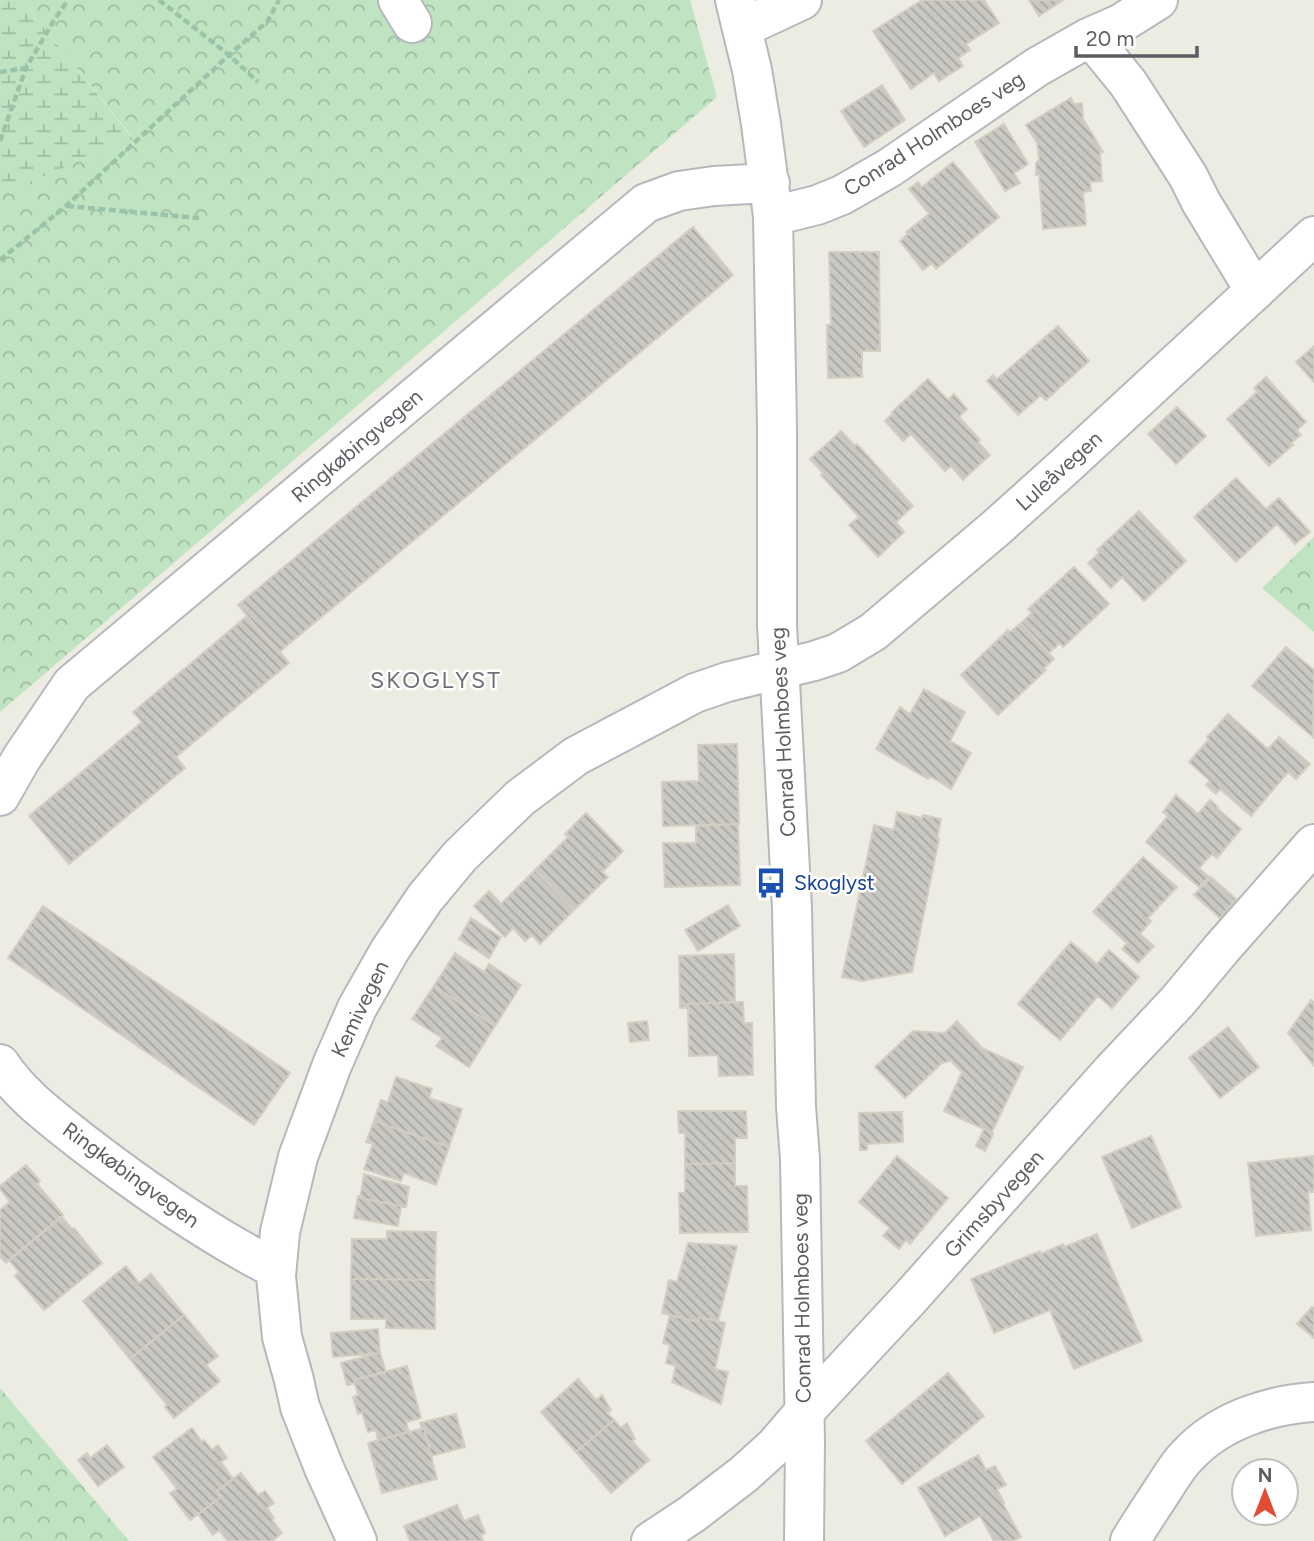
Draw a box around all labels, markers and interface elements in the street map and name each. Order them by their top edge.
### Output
scale bar [1076,14,1197,58]
text: 20 m [1086,26,1134,51]
street label: Conrad Holmboes veg [839,66,1029,201]
street label: Ringkøbingvegen [286,384,427,508]
street label: Luleåvegen [1011,426,1107,516]
street label: Conrad Holmboes veg [765,626,800,838]
district label: SKOGLYST [370,666,502,694]
bus stop icon: Skoglyst [754,866,788,900]
place label: Skoglyst [794,870,875,895]
street label: Kemivegen [325,956,394,1061]
street label: Ringkøbingvegen [58,1117,205,1233]
street label: Grimsbyvegen [939,1145,1049,1263]
street label: Conrad Holmboes veg [787,1193,816,1403]
north arrow [1230,1457,1300,1527]
text: N [1258,1464,1272,1487]

